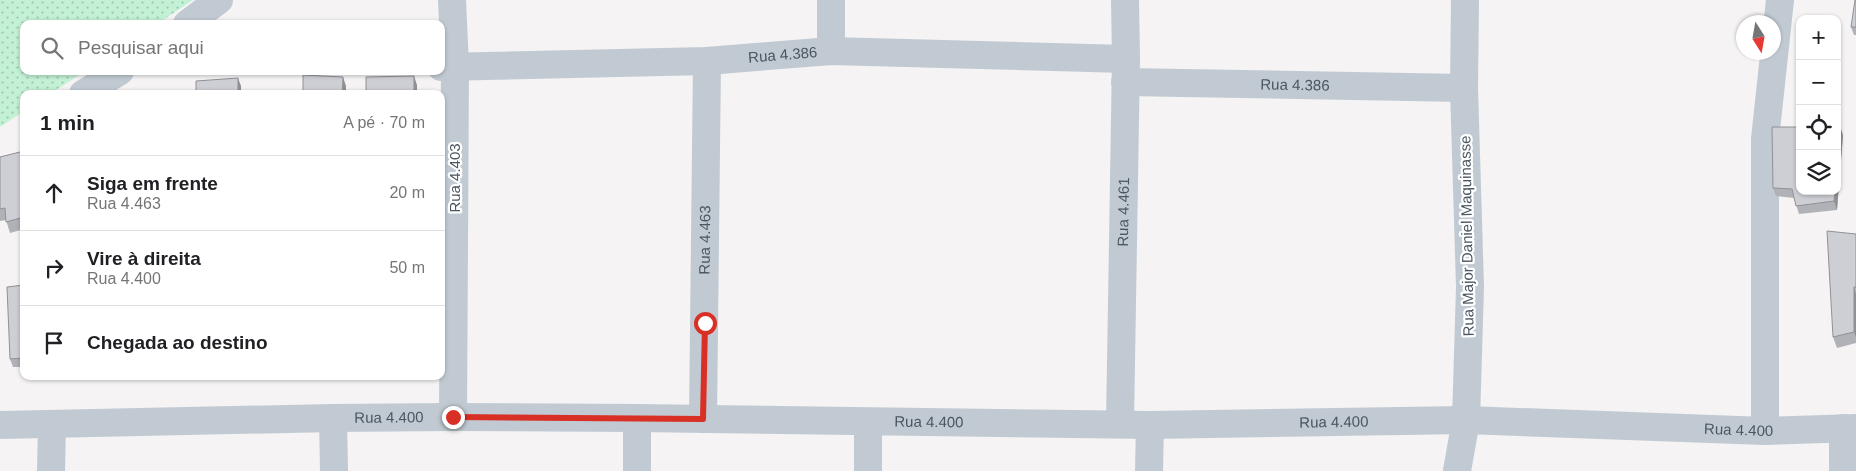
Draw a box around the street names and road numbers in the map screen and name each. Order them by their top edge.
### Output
street label: Rua 4.386 [747,43,818,66]
street label: Rua 4.386 [1260,75,1330,94]
street label: Rua Major Daniel Maquinasse [1456,135,1477,337]
street label: Rua 4.403 [446,143,463,213]
street label: Rua 4.461 [1114,177,1132,247]
street label: Rua 4.463 [696,205,713,275]
street label: Rua 4.400 [354,408,424,426]
street label: Rua 4.400 [894,413,964,430]
street label: Rua 4.400 [1299,413,1369,431]
street label: Rua 4.400 [1704,420,1774,439]

